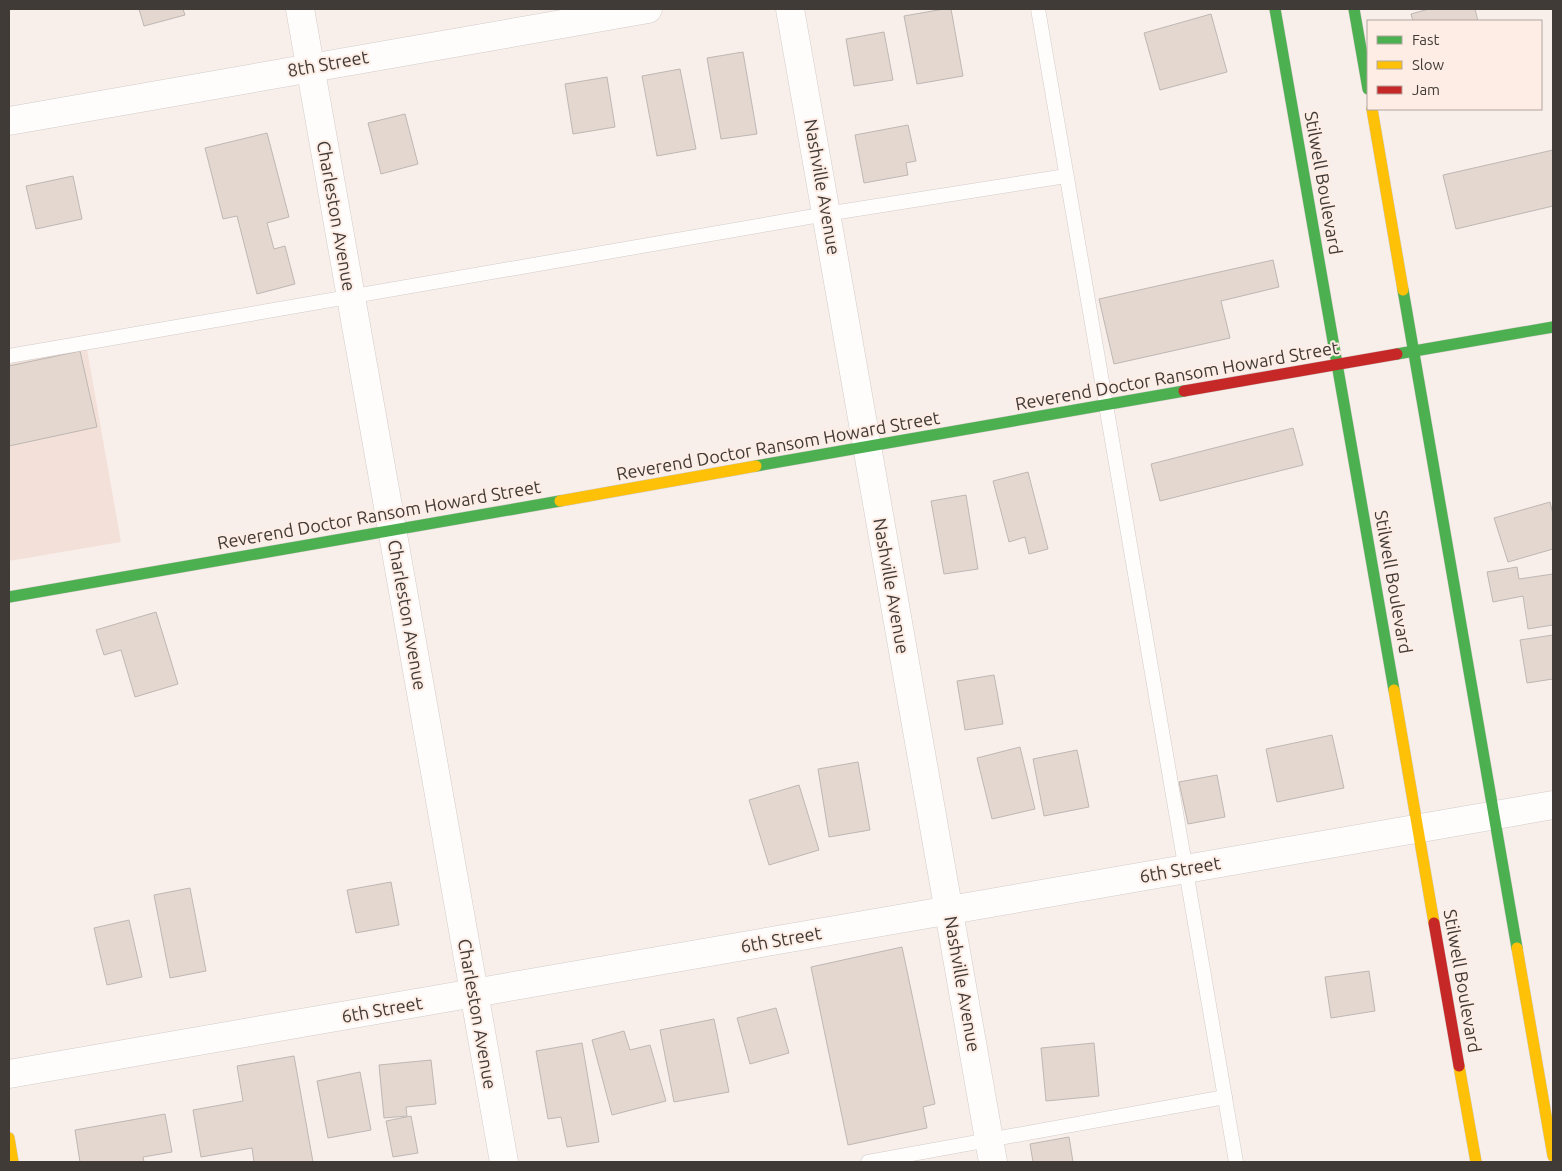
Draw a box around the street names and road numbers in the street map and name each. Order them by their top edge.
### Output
street label: 8th Street [286,46,370,80]
street label: Stilwell Boulevard [1302,110,1346,256]
street label: Nashville Avenue [801,117,845,256]
street label: Charleston Avenue [314,139,360,293]
street label: Reverend Doctor Ransom Howard Street [1013,337,1340,413]
street label: Reverend Doctor Ransom Howard Street [614,407,941,483]
street label: Reverend Doctor Ransom Howard Street [215,476,542,552]
street label: Stilwell Boulevard [1372,509,1416,655]
street label: Nashville Avenue [870,516,914,655]
street label: Charleston Avenue [385,538,431,692]
street label: 6th Street [1138,852,1222,886]
street label: Stilwell Boulevard [1441,908,1485,1054]
street label: Nashville Avenue [941,914,985,1053]
street label: 6th Street [739,922,823,956]
street label: Charleston Avenue [455,937,501,1091]
street label: 6th Street [340,992,424,1026]

